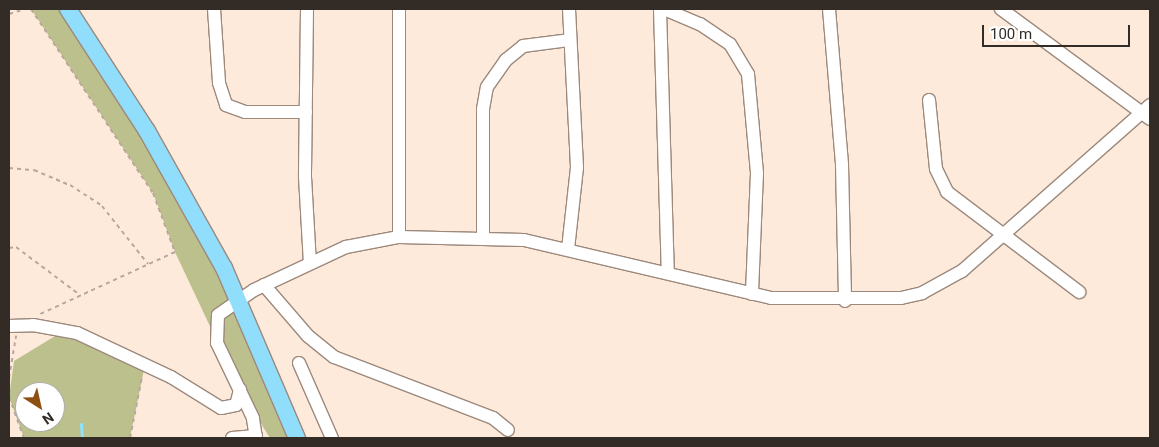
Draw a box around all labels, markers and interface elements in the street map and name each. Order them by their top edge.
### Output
scale bar [984,15,1132,47]
text: 100 m [990,25,1032,43]
north arrow [15,382,65,432]
text: N [39,409,57,428]

